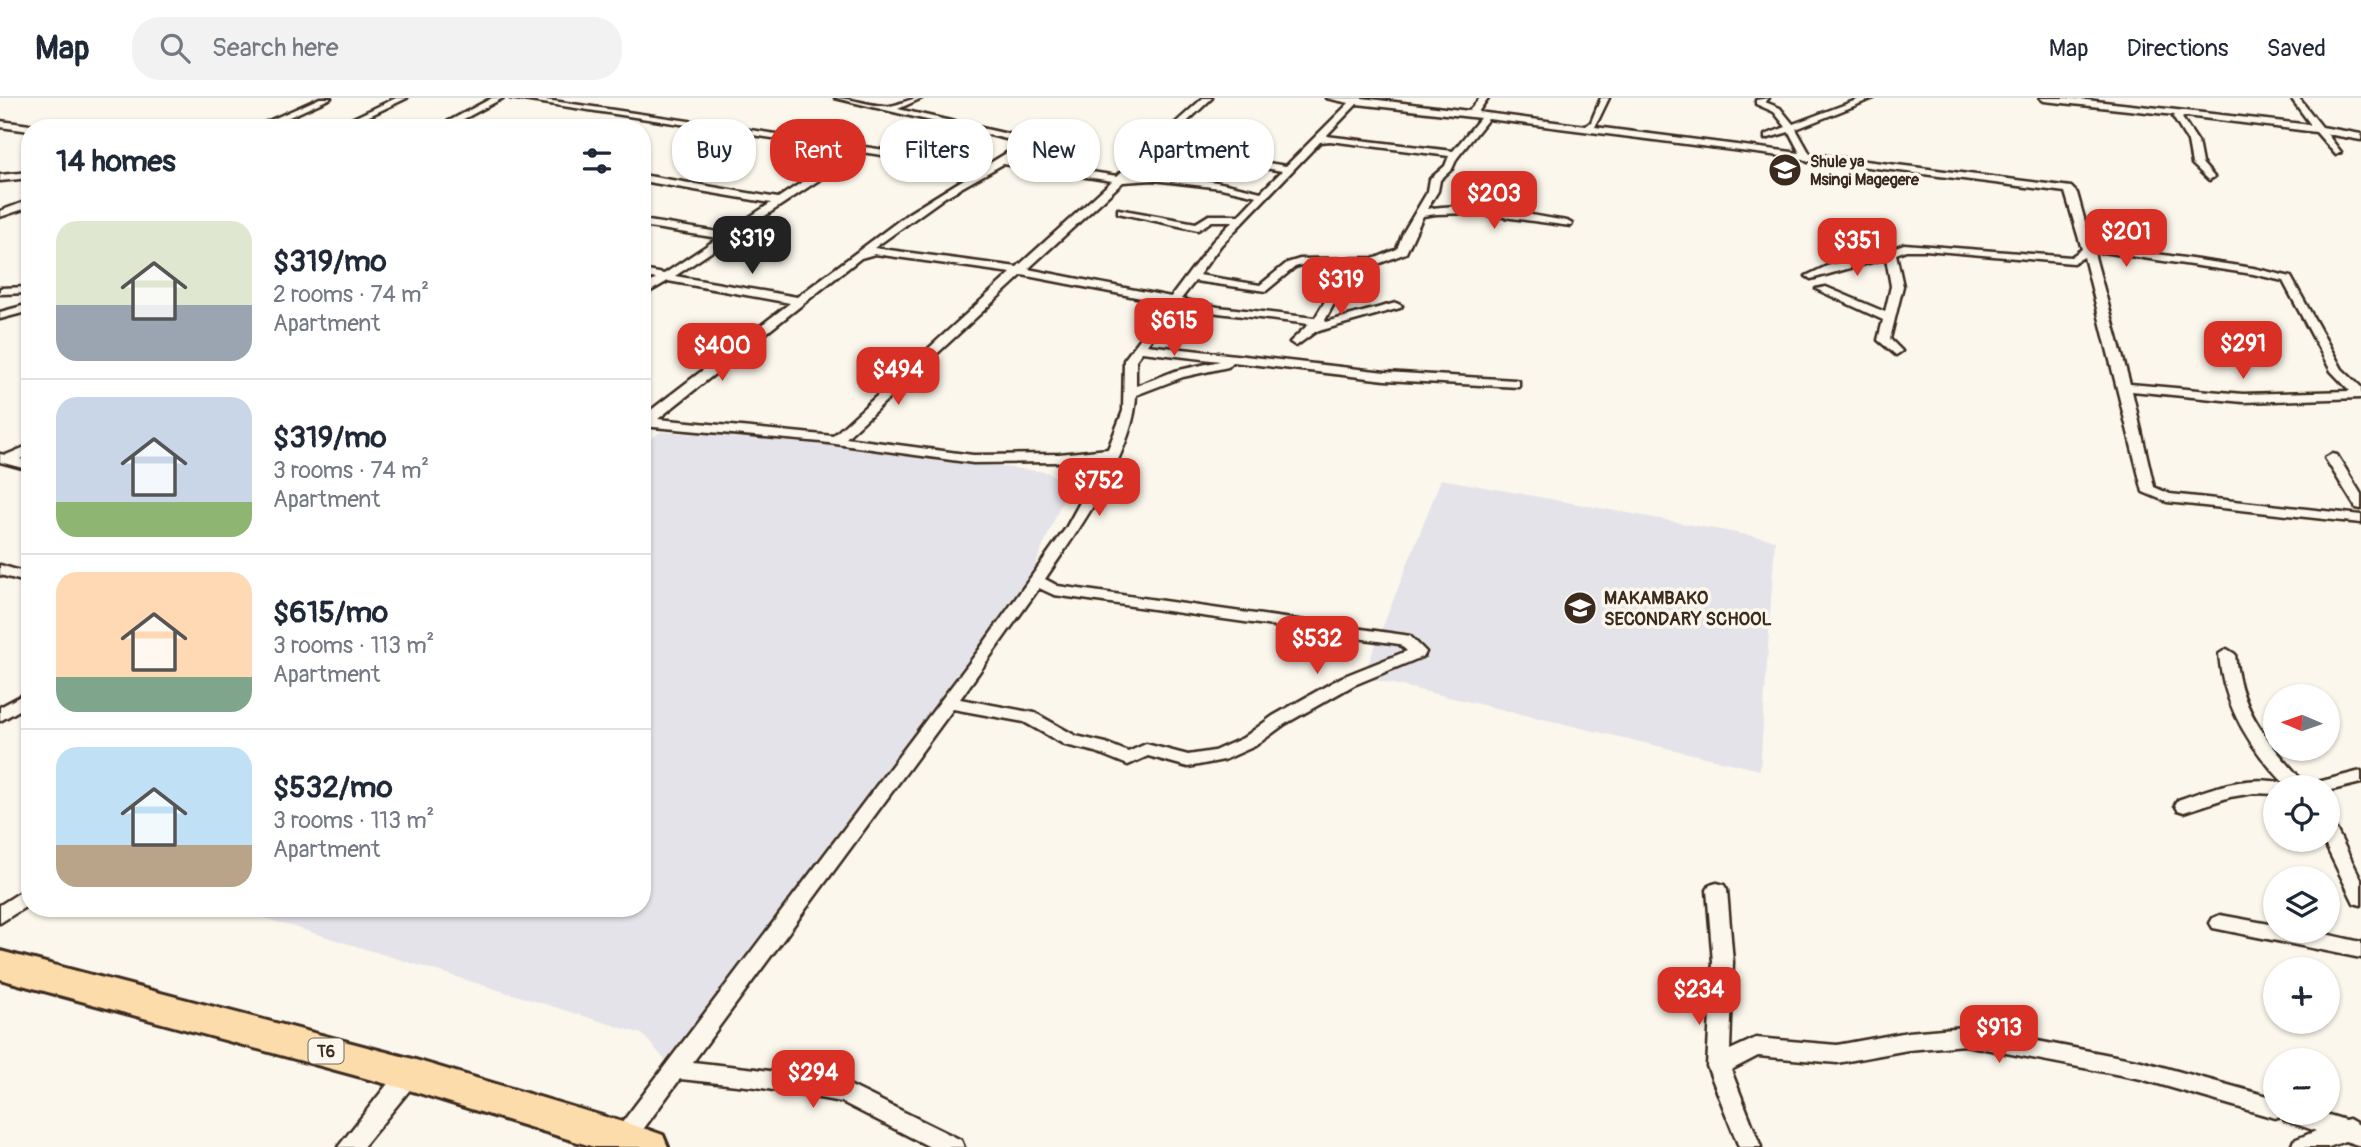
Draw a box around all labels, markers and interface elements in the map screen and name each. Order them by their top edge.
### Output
search box [132,17,622,80]
text: Map [35,28,90,69]
icon: search [156,29,194,67]
text: Search here [212,32,339,64]
text: Map [2049,34,2089,63]
text: Directions [2127,34,2228,63]
text: Saved [2266,34,2326,63]
chip: Buy [672,119,756,182]
chip: Rent [770,119,866,182]
chip: Filters [880,119,993,182]
chip: New [1007,119,1100,182]
chip: Apartment [1114,119,1274,182]
icon: filters [578,142,616,180]
text: 14 homes [56,143,176,180]
school or university icon: Shule ya Msingi Magegere [1766,151,1804,189]
place label: Shule ya Msingi Magegere [1810,152,1920,190]
pin: $203 [1453,172,1535,231]
text: $203 [1467,179,1521,208]
pin: $201 [2085,209,2167,269]
pin: $319 [711,216,793,276]
text: $201 [2101,217,2151,246]
pin: $351 [1816,218,1898,278]
text: $319 [729,224,775,253]
text: $351 [1834,226,1880,255]
text: $319/mo [273,243,387,280]
icon: home [112,249,196,333]
pin: $319 [1300,258,1382,317]
text: $319 [1318,265,1364,294]
text: 2 rooms · 74 m² [273,280,429,309]
pin: $615 [1133,299,1215,358]
text: $615 [1150,306,1198,335]
text: Apartment [273,309,380,338]
pin: $291 [2202,322,2284,381]
pin: $400 [681,324,763,383]
text: $291 [2220,329,2266,358]
text: $400 [693,331,751,360]
pin: $494 [857,348,939,407]
text: $494 [873,355,924,384]
text: $319/mo [273,419,387,456]
icon: home [112,425,196,509]
text: 3 rooms · 74 m² [273,456,429,485]
pin: $752 [1058,458,1140,518]
text: $752 [1074,466,1124,495]
text: Apartment [273,485,380,514]
place label: MAKAMBAKO SECONDARY SCHOOL [1604,587,1772,631]
school or university icon: MAKAMBAKO SECONDARY SCHOOL [1561,589,1599,627]
text: $615/mo [273,594,388,631]
icon: home [112,600,196,684]
pin: $532 [1276,616,1358,676]
text: $532 [1292,624,1342,653]
text: 3 rooms · 113 m² [273,631,434,660]
text: Apartment [273,660,380,689]
north arrow [2263,684,2340,761]
map controls [2263,684,2340,1125]
text: $532/mo [273,769,393,806]
icon: home [112,775,196,859]
button: locate [2263,775,2340,852]
text: 3 rooms · 113 m² [273,806,434,835]
text: Apartment [273,835,380,864]
button: layers [2263,866,2340,943]
button: + [2263,957,2340,1034]
pin: $234 [1658,968,1740,1027]
text: $234 [1674,975,1724,1004]
pin: $913 [1958,1006,2040,1065]
text: $913 [1976,1013,2022,1042]
road number: T6 [308,1038,344,1063]
button: − [2263,1048,2340,1125]
pin: $294 [772,1051,854,1110]
text: $294 [788,1058,838,1087]

